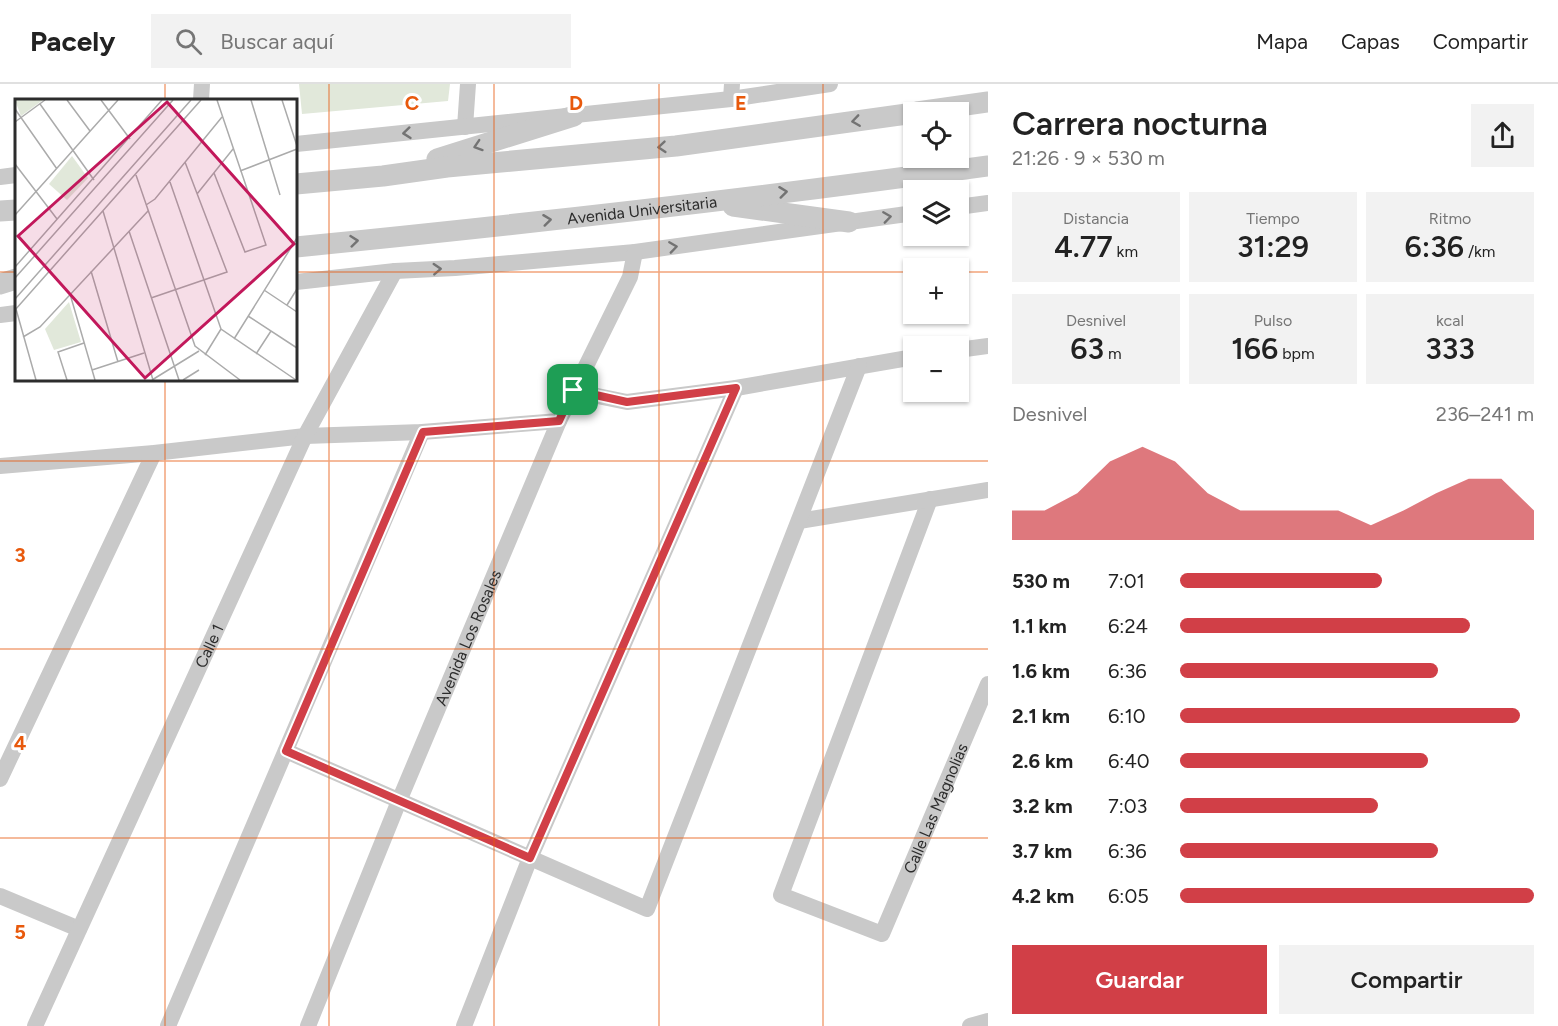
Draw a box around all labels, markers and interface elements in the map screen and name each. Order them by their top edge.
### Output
search box [151,14,571,68]
text: Pacely [30,24,115,58]
icon: search [172,25,205,58]
text: Buscar aquí [220,28,334,55]
text: Mapa [1256,29,1308,54]
text: Capas [1341,29,1400,54]
text: Compartir [1433,29,1528,54]
text: C [405,91,419,115]
text: D [569,91,583,115]
text: E [735,91,747,115]
inset map [15,99,297,381]
map controls [903,102,969,402]
button: locate [903,102,969,168]
text: Carrera nocturna [1012,104,1268,143]
button: share [1471,104,1534,167]
one-way arrow [851,115,860,127]
one-way arrow [403,126,412,139]
one-way arrow [473,139,484,151]
one-way arrow [658,141,667,154]
text: 21:26 · 9 × 530 m [1012,146,1165,170]
button: layers [903,180,969,246]
one-way arrow [778,186,787,199]
street label: Avenida Universitaria [566,192,718,228]
text: Distancia [1063,209,1129,228]
text: Tiempo [1246,209,1300,228]
text: Ritmo [1429,209,1471,228]
one-way arrow [883,211,892,223]
one-way arrow [543,214,552,227]
text: 4.77 [1054,228,1113,265]
text: 31:29 [1237,228,1309,265]
text: 6:36 [1405,228,1464,265]
one-way arrow [349,236,358,248]
one-way arrow [669,241,678,253]
text: km [1113,242,1138,261]
text: /km [1464,242,1496,261]
button: + [903,258,969,324]
one-way arrow [433,263,442,276]
text: Desnivel [1066,311,1126,330]
text: Pulso [1254,311,1292,330]
text: kcal [1436,311,1464,330]
text: 63 [1070,330,1104,367]
text: 166 [1231,330,1278,367]
text: 333 [1425,330,1475,367]
button: − [903,336,969,402]
text: m [1104,344,1122,363]
text: bpm [1278,344,1315,363]
pin [547,364,598,415]
icon: arrive [556,373,589,406]
text: Desnivel [1012,402,1087,426]
text: 236–241 m [1436,402,1534,426]
text: 3 [14,543,26,567]
street label: Avenida Los Rosales [431,567,505,709]
text: 530 m [1012,569,1070,593]
text: 7:01 [1108,569,1145,593]
text: 1.1 km [1012,614,1067,638]
text: 6:24 [1108,614,1148,638]
street label: Calle 1 [191,621,228,671]
text: 1.6 km [1012,659,1070,683]
text: 6:36 [1108,659,1147,683]
text: 2.1 km [1012,704,1070,728]
text: 6:10 [1108,704,1145,728]
text: 4 [14,731,27,755]
street label: Calle Las Magnolias [900,740,972,876]
text: 2.6 km [1012,749,1073,773]
text: 6:40 [1108,749,1150,773]
text: 3.2 km [1012,794,1073,818]
text: 7:03 [1108,794,1148,818]
text: 3.7 km [1012,839,1072,863]
text: 6:36 [1108,839,1147,863]
text: 4.2 km [1012,884,1074,908]
text: 6:05 [1108,884,1149,908]
text: 5 [14,920,26,944]
button: Guardar [1012,945,1267,1014]
button: Compartir [1279,945,1534,1014]

